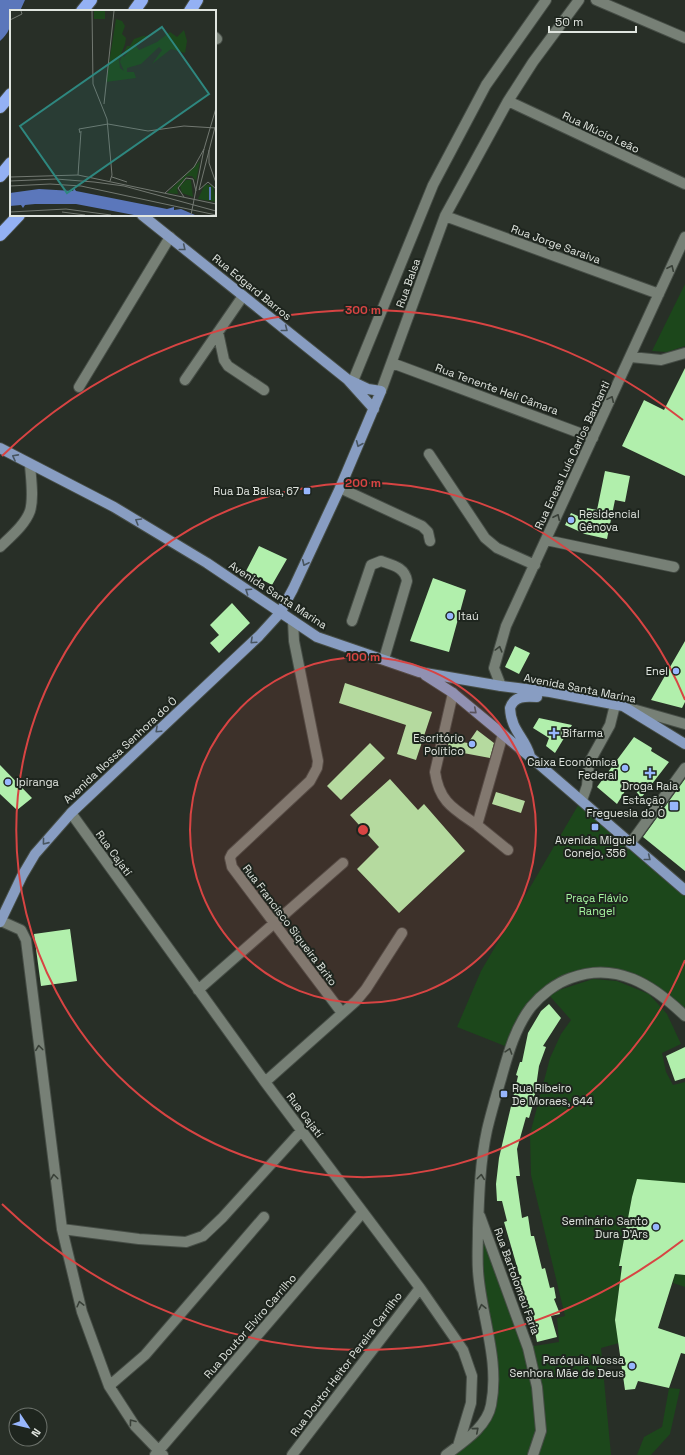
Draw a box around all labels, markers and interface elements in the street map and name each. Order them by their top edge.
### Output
scale bar [549,8,636,34]
inset map [10,10,216,216]
text: 50 m [555,14,583,30]
street label: Rua Múcio Leão [560,108,642,156]
street label: Rua Jorge Saraiva [509,221,603,267]
one-way arrow [179,243,186,250]
street label: Rua Edgard Barros [210,251,294,323]
street label: Rua Balsa [393,256,424,309]
one-way arrow [666,265,674,272]
text: 300 m [345,302,381,318]
one-way arrow [280,324,288,331]
street label: Rua Tenente Heli Câmara [434,360,561,418]
street label: Rua Eneas Luís Carlos Barbanti [531,378,613,532]
one-way arrow [606,396,614,403]
one-way arrow [356,440,364,448]
one-way arrow [12,454,19,461]
text: 200 m [345,475,381,491]
place label: Rua Da Balsa, 67 [213,484,299,498]
marker: Rua Da Balsa, 67 [302,486,312,496]
place label: Residencial Gênova [579,507,640,534]
one-way arrow [552,514,560,521]
marker: Residencial Gênova [566,515,576,525]
one-way arrow [135,519,142,526]
street label: Avenida Santa Marina [226,558,330,632]
one-way arrow [302,558,310,566]
one-way arrow [245,589,252,596]
place label: Itaú [458,609,479,623]
marker: Itaú [445,611,455,621]
one-way arrow [251,636,258,643]
one-way arrow [494,645,503,652]
text: 100 m [346,649,380,665]
place label: Enel [646,664,668,678]
marker: Enel [671,666,681,676]
street label: Avenida Santa Marina [523,670,638,706]
street label: Avenida Nossa Senhora do Ó [60,693,180,806]
one-way arrow [469,706,477,713]
one-way arrow [156,725,163,732]
place label: Bifarma [562,726,604,740]
marker: Bifarma [549,728,559,738]
place label: Escritório Político [413,731,464,758]
marker: Escritório Político [467,739,477,749]
place label: Caixa Econômica Federal [527,755,618,782]
marker: Caixa Econômica Federal [620,763,630,773]
marker: Droga Raia [645,768,655,778]
place label: Ipiranga [16,775,60,789]
marker: Ipiranga [3,777,13,787]
place label: Droga Raia [622,779,679,793]
place label: Estação Freguesia do Ó [587,793,665,820]
marker: Estação Freguesia do Ó [668,800,680,812]
marker: Avenida Miguel Conejo, 356 [590,822,600,832]
centre of rings [356,823,370,837]
street label: Rua Cajatí [93,828,135,879]
place label: Avenida Miguel Conejo, 356 [555,833,635,860]
one-way arrow [43,838,50,845]
one-way arrow [643,854,650,861]
street label: Rua Francisco Siqueira Brito [240,862,340,989]
park label: Praça Flávio Rangel [566,891,628,918]
one-way arrow [34,1045,43,1051]
one-way arrow [505,1047,513,1054]
place label: Rua Ribeiro De Moraes, 644 [512,1081,593,1108]
marker: Rua Ribeiro De Moraes, 644 [499,1089,509,1099]
street label: Rua Cajatí [284,1090,327,1140]
one-way arrow [50,1174,59,1180]
one-way arrow [476,1174,485,1180]
place label: Seminário Santo Dura D'Ars [562,1214,648,1241]
marker: Seminário Santo Dura D'Ars [651,1222,661,1232]
street label: Rua Bartolomeu Faria [491,1226,543,1337]
street label: Rua Doutor Elviro Carrilho [201,1271,299,1381]
street label: Rua Doutor Heitor Pereira Carrilho [287,1289,405,1439]
one-way arrow [77,1301,85,1307]
one-way arrow [478,1303,486,1310]
place label: Paróquia Nossa Senhora Mãe de Deus [510,1353,625,1380]
marker: Paróquia Nossa Senhora Mãe de Deus [627,1361,637,1371]
north arrow [8,1407,48,1447]
one-way arrow [130,1420,137,1427]
text: N [28,1426,44,1440]
one-way arrow [471,1428,479,1435]

